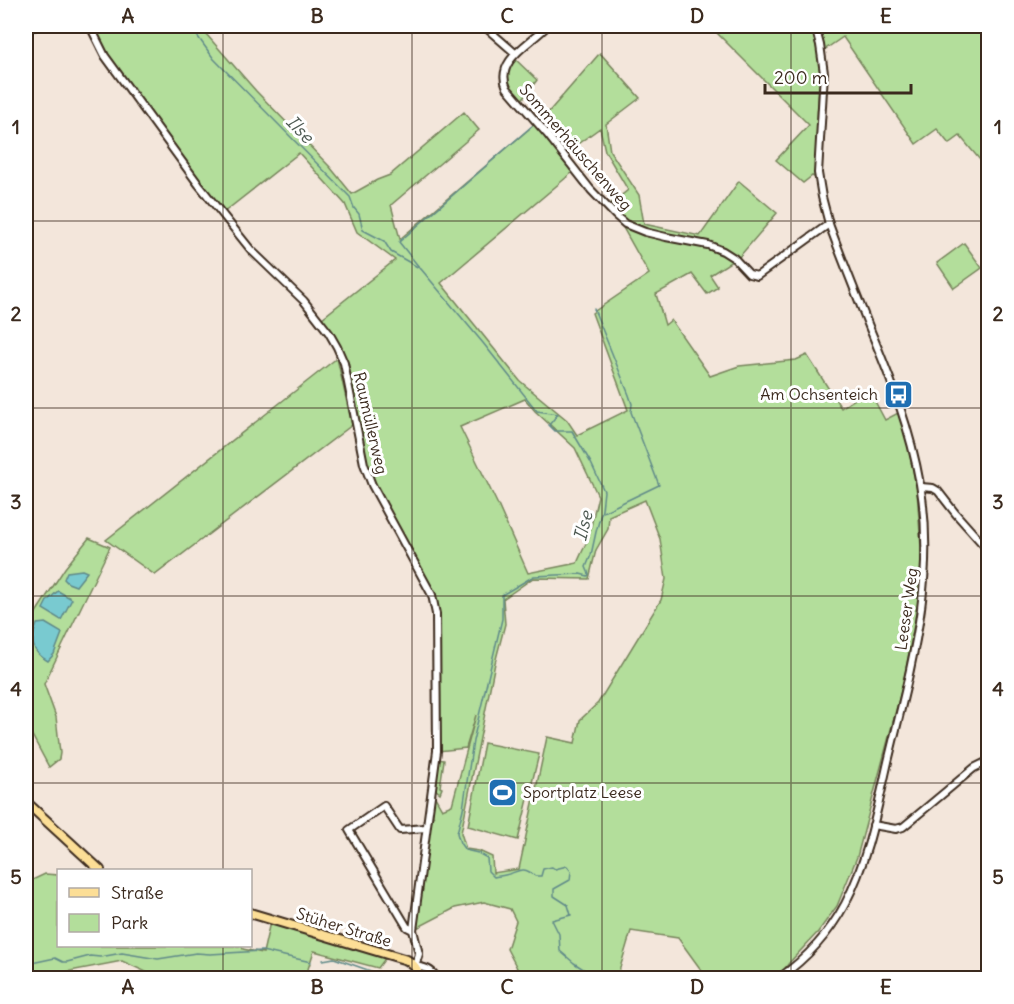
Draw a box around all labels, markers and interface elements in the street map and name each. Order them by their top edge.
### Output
text: A [122,3,135,28]
text: B [310,3,324,28]
text: C [500,3,514,28]
text: D [690,3,704,28]
text: E [880,3,892,28]
scale bar [765,57,910,95]
text: 200 m [774,66,828,89]
street label: Sommerhäuschenweg [516,80,636,214]
water label: Ilse [281,110,320,149]
text: 1 [12,114,20,139]
text: 1 [994,114,1002,139]
text: 2 [11,301,22,326]
text: 2 [993,301,1004,326]
street label: Raumüllerweg [350,370,392,476]
bus stop icon: Am Ochsenteich [883,378,915,410]
place label: Am Ochsenteich [760,384,878,404]
text: 3 [10,489,22,514]
text: 3 [992,489,1004,514]
water label: Ilse [568,508,598,543]
street label: Leeser Weg [890,566,922,652]
text: 4 [10,676,22,701]
text: 4 [992,676,1004,701]
sports icon: Sportplatz Leese [486,776,518,808]
place label: Sportplatz Leese [523,782,642,802]
text: 5 [10,864,22,889]
text: 5 [992,864,1004,889]
legend [57,869,252,947]
text: Straße [111,881,164,904]
street label: Stüher Straße [294,903,394,951]
text: Park [111,911,148,934]
text: A [122,974,135,999]
text: B [310,974,324,999]
text: C [500,974,514,999]
text: D [690,974,704,999]
text: E [880,974,892,999]

